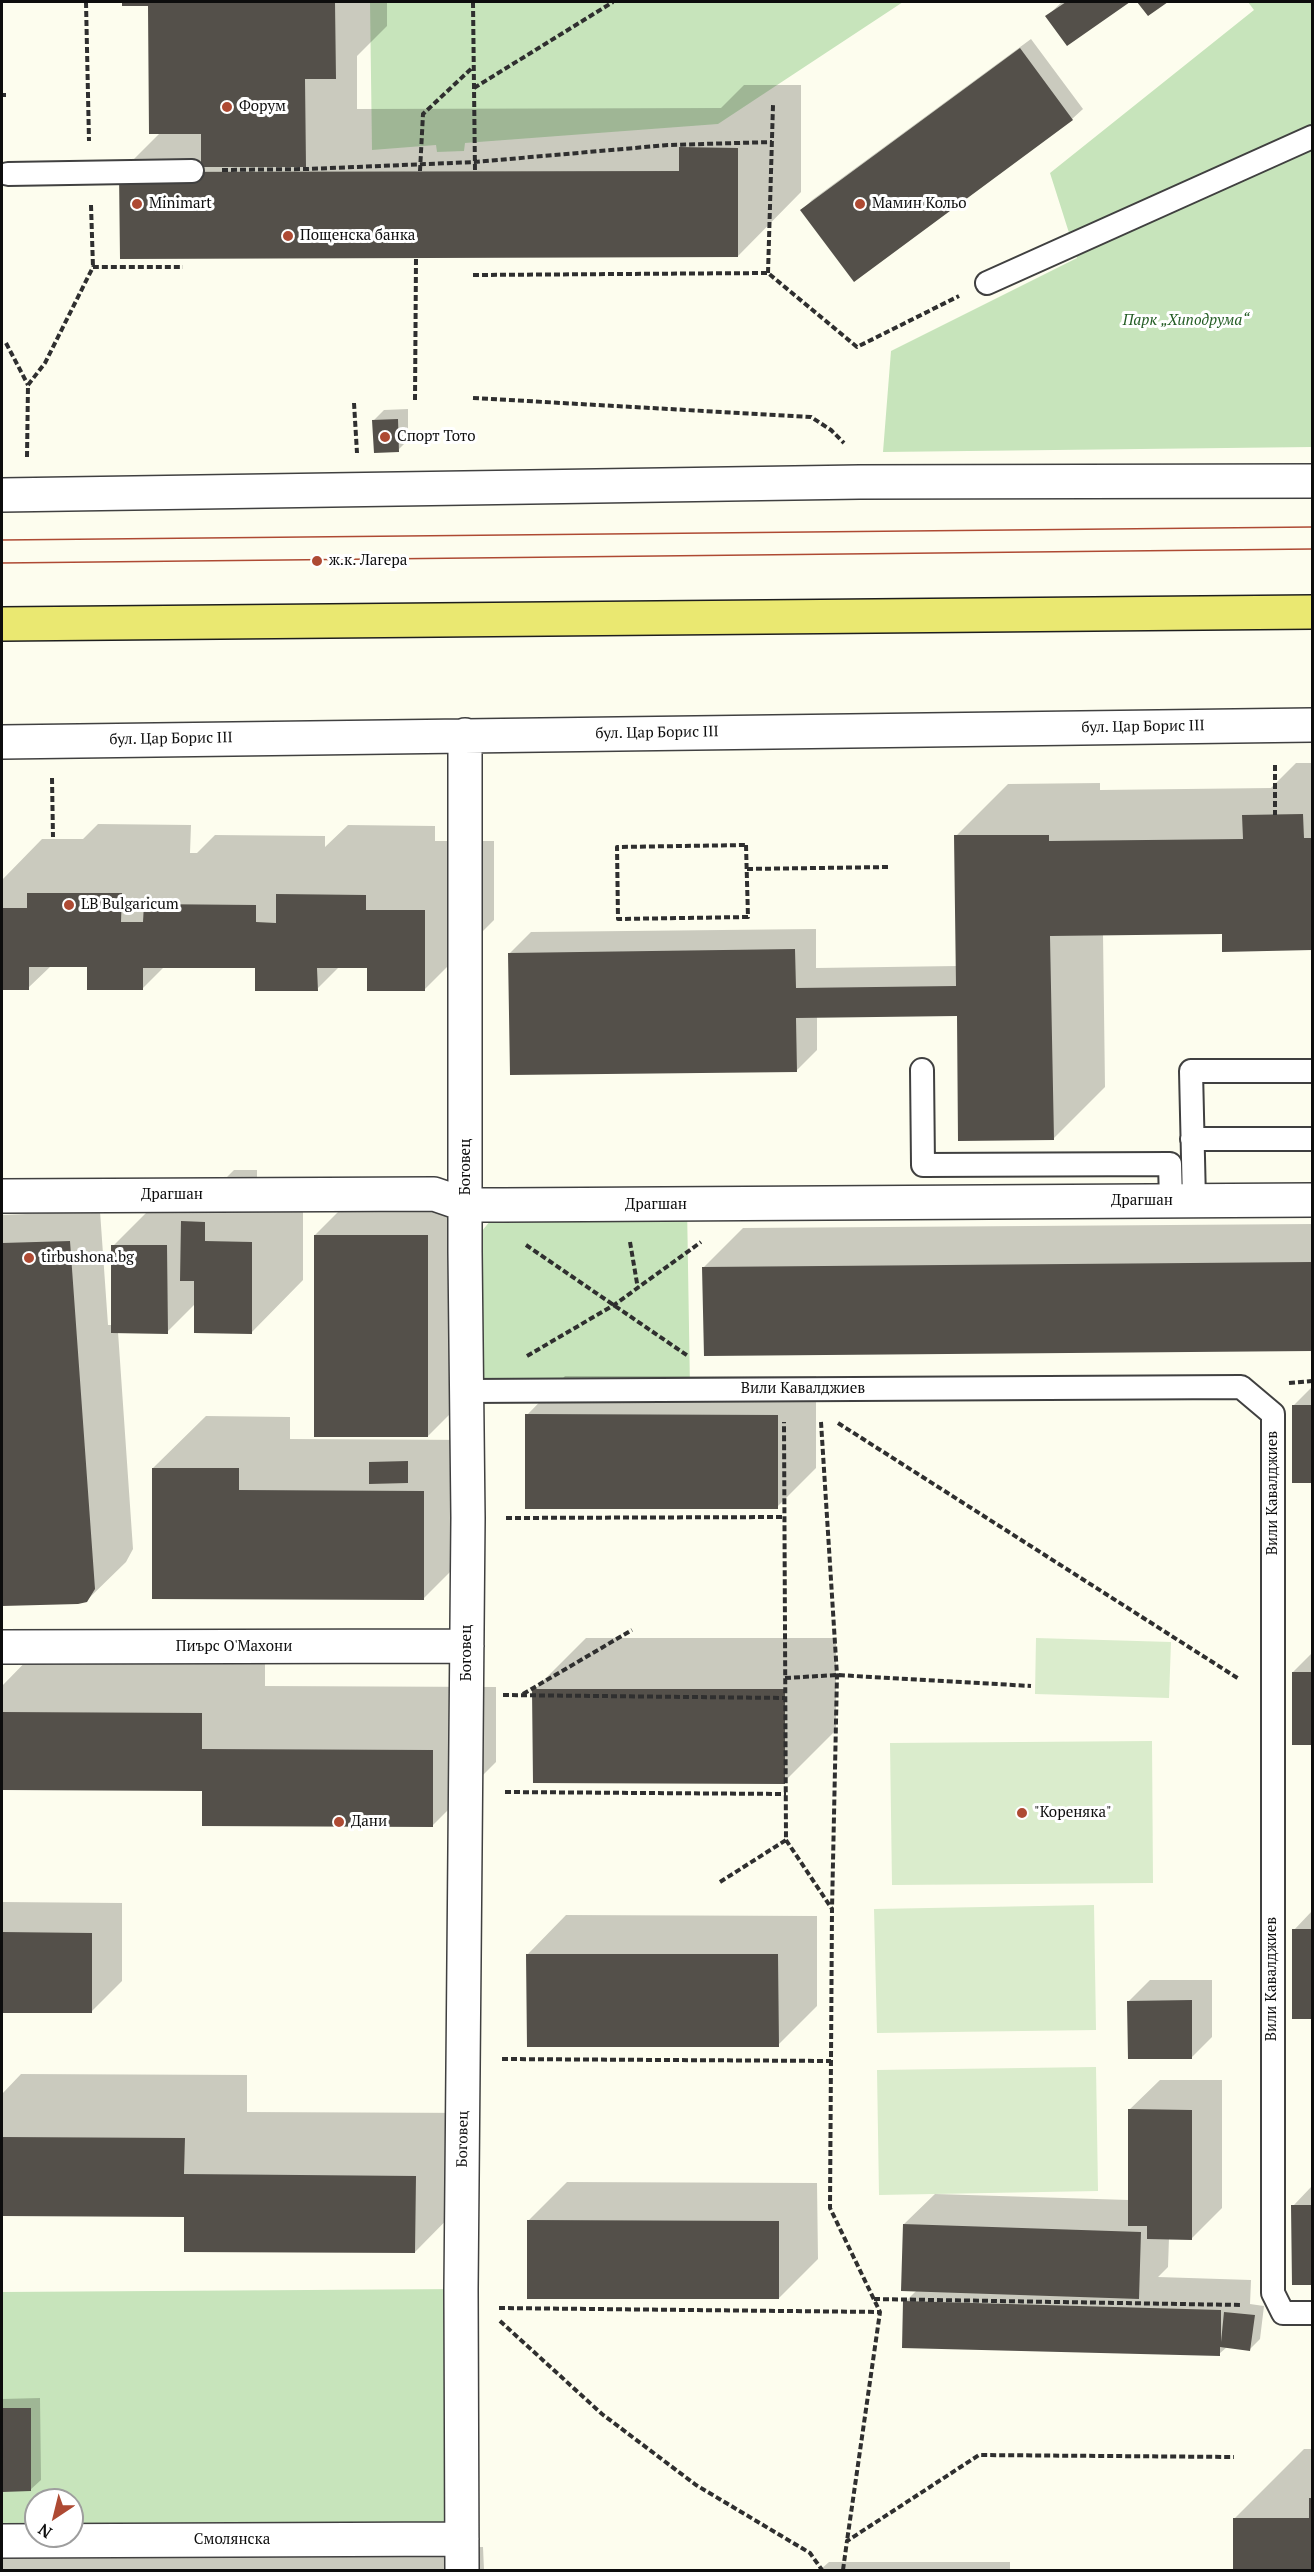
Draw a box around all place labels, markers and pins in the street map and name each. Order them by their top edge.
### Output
place label: Форум [239,98,286,116]
marker: Форум [220,100,234,114]
place label: Minimart [149,195,212,213]
place label: Мамин Кольо [872,195,967,213]
marker: Minimart [130,197,144,211]
marker: Мамин Кольо [853,197,867,211]
place label: Пощенска банка [300,227,415,245]
marker: Пощенска банка [281,229,295,243]
place label: Спорт Тото [397,428,476,446]
marker: Спорт Тото [378,430,392,444]
place label: ж.к. Лагера [329,552,407,570]
marker: ж.к. Лагера [310,554,324,568]
place label: LB Bulgaricum [81,896,179,914]
marker: LB Bulgaricum [62,898,76,912]
place label: tirbushona.bg [41,1249,134,1267]
marker: tirbushona.bg [22,1251,36,1265]
place label: "Кореняка" [1034,1804,1112,1822]
marker: "Кореняка" [1015,1806,1029,1820]
place label: Дани [351,1813,387,1831]
marker: Дани [332,1815,346,1829]

